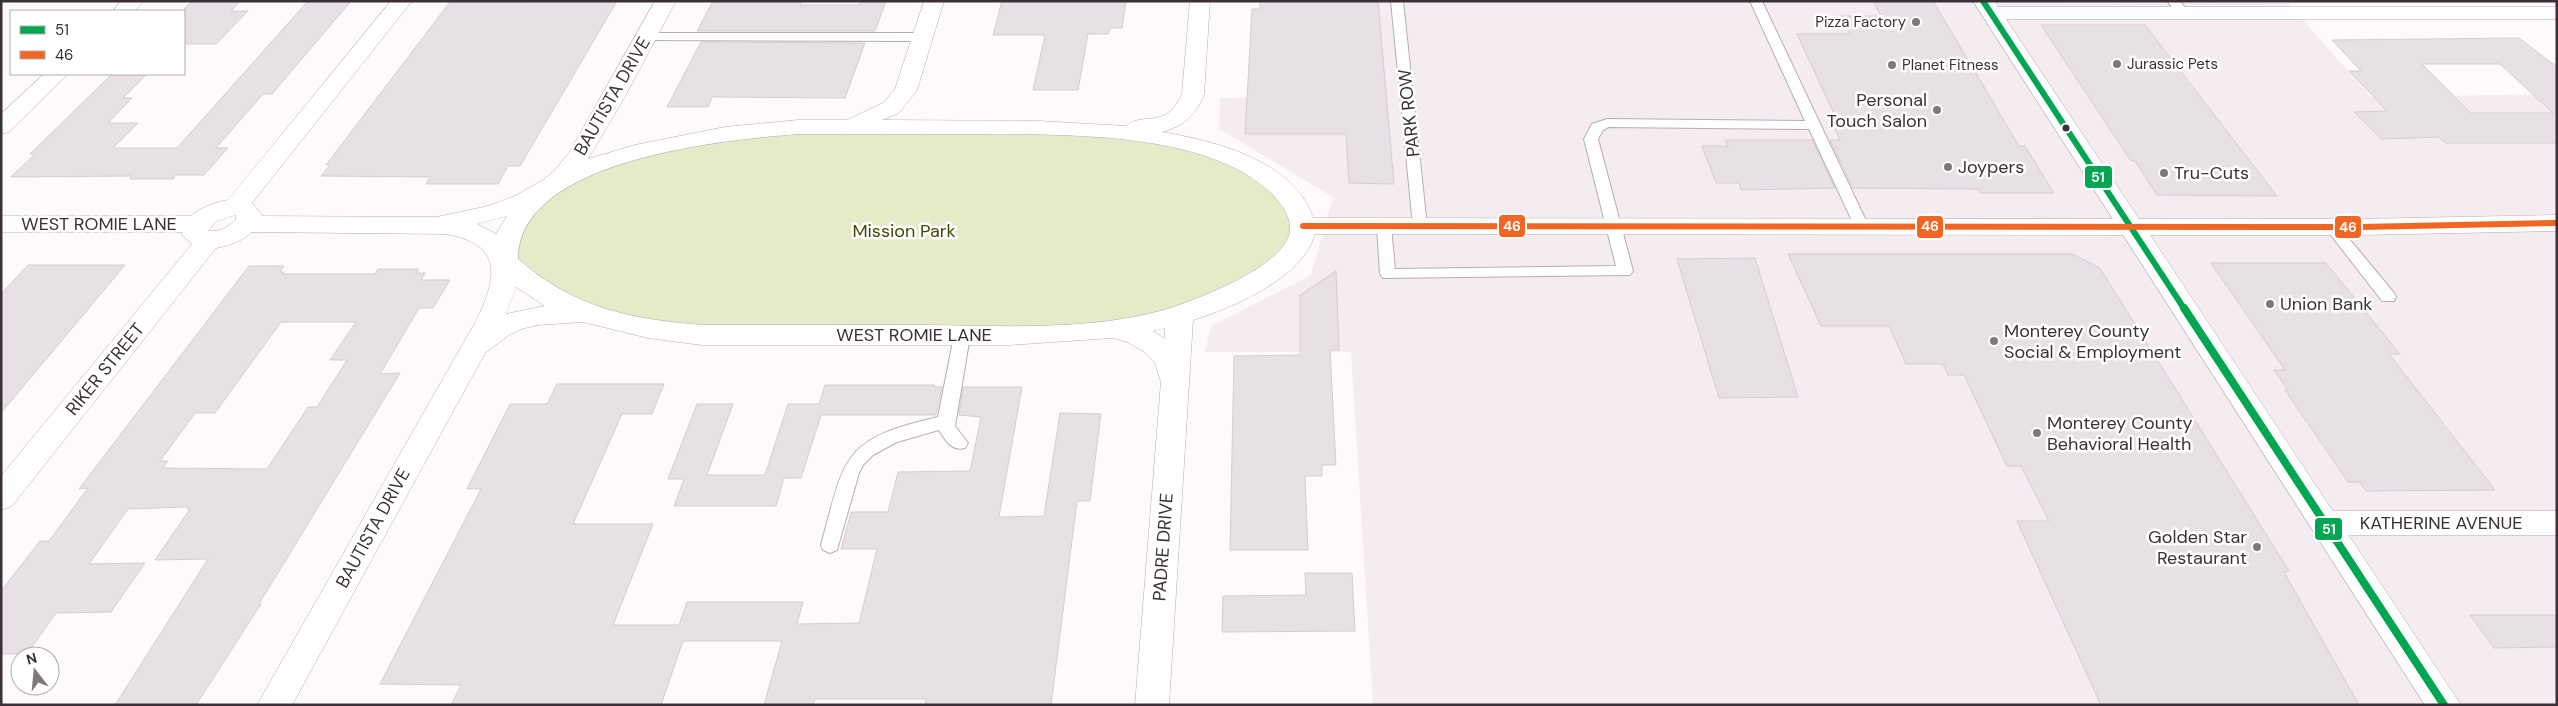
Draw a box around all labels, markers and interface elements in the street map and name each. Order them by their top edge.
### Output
legend [10,10,185,75]
place label: Pizza Factory [1815,12,1907,32]
marker: Pizza Factory [1910,16,1922,28]
text: 51 [55,20,69,40]
street label: BAUTISTA DRIVE [568,32,656,160]
text: 46 [55,45,74,65]
place label: Jurassic Pets [2127,54,2218,74]
place label: Planet Fitness [1902,55,1999,75]
marker: Jurassic Pets [2111,58,2123,70]
marker: Planet Fitness [1886,59,1898,71]
street label: PARK ROW [1392,68,1426,158]
place label: Personal Touch Salon [1827,88,1927,133]
marker: Personal Touch Salon [1931,104,1943,116]
unlabelled marker [2061,123,2071,133]
place label: Joypers [1958,155,2024,179]
marker: Joypers [1942,161,1954,173]
place label: Tru-Cuts [2174,161,2249,185]
line badge: 51 [2084,165,2113,189]
marker: Tru-Cuts [2158,167,2170,179]
text: 51 [2091,168,2105,186]
street label: WEST ROMIE LANE [21,212,177,236]
line badge: 46 [1498,214,1526,238]
line badge: 46 [1916,215,1944,239]
line badge: 46 [2334,215,2362,239]
text: 46 [1503,217,1521,235]
text: 46 [1921,217,1939,235]
text: 46 [2339,218,2357,236]
park label: Mission Park [852,219,956,243]
place label: Union Bank [2280,292,2372,316]
marker: Union Bank [2264,298,2276,310]
street label: RIKER STREET [60,318,150,420]
place label: Monterey County Social & Employment [2004,319,2181,364]
street label: WEST ROMIE LANE [836,323,992,347]
marker: Monterey County Social & Employment [1988,335,2000,347]
place label: Monterey County Behavioral Health [2047,411,2192,456]
marker: Monterey County Behavioral Health [2031,427,2043,439]
street label: BAUTISTA DRIVE [330,464,416,592]
street label: PADRE DRIVE [1147,492,1179,602]
street label: KATHERINE AVENUE [2360,511,2522,535]
line badge: 51 [2314,517,2343,541]
text: 51 [2322,520,2336,538]
place label: Golden Star Restaurant [2148,525,2247,570]
marker: Golden Star Restaurant [2251,541,2263,553]
north arrow [10,646,60,696]
text: N [24,648,39,669]

